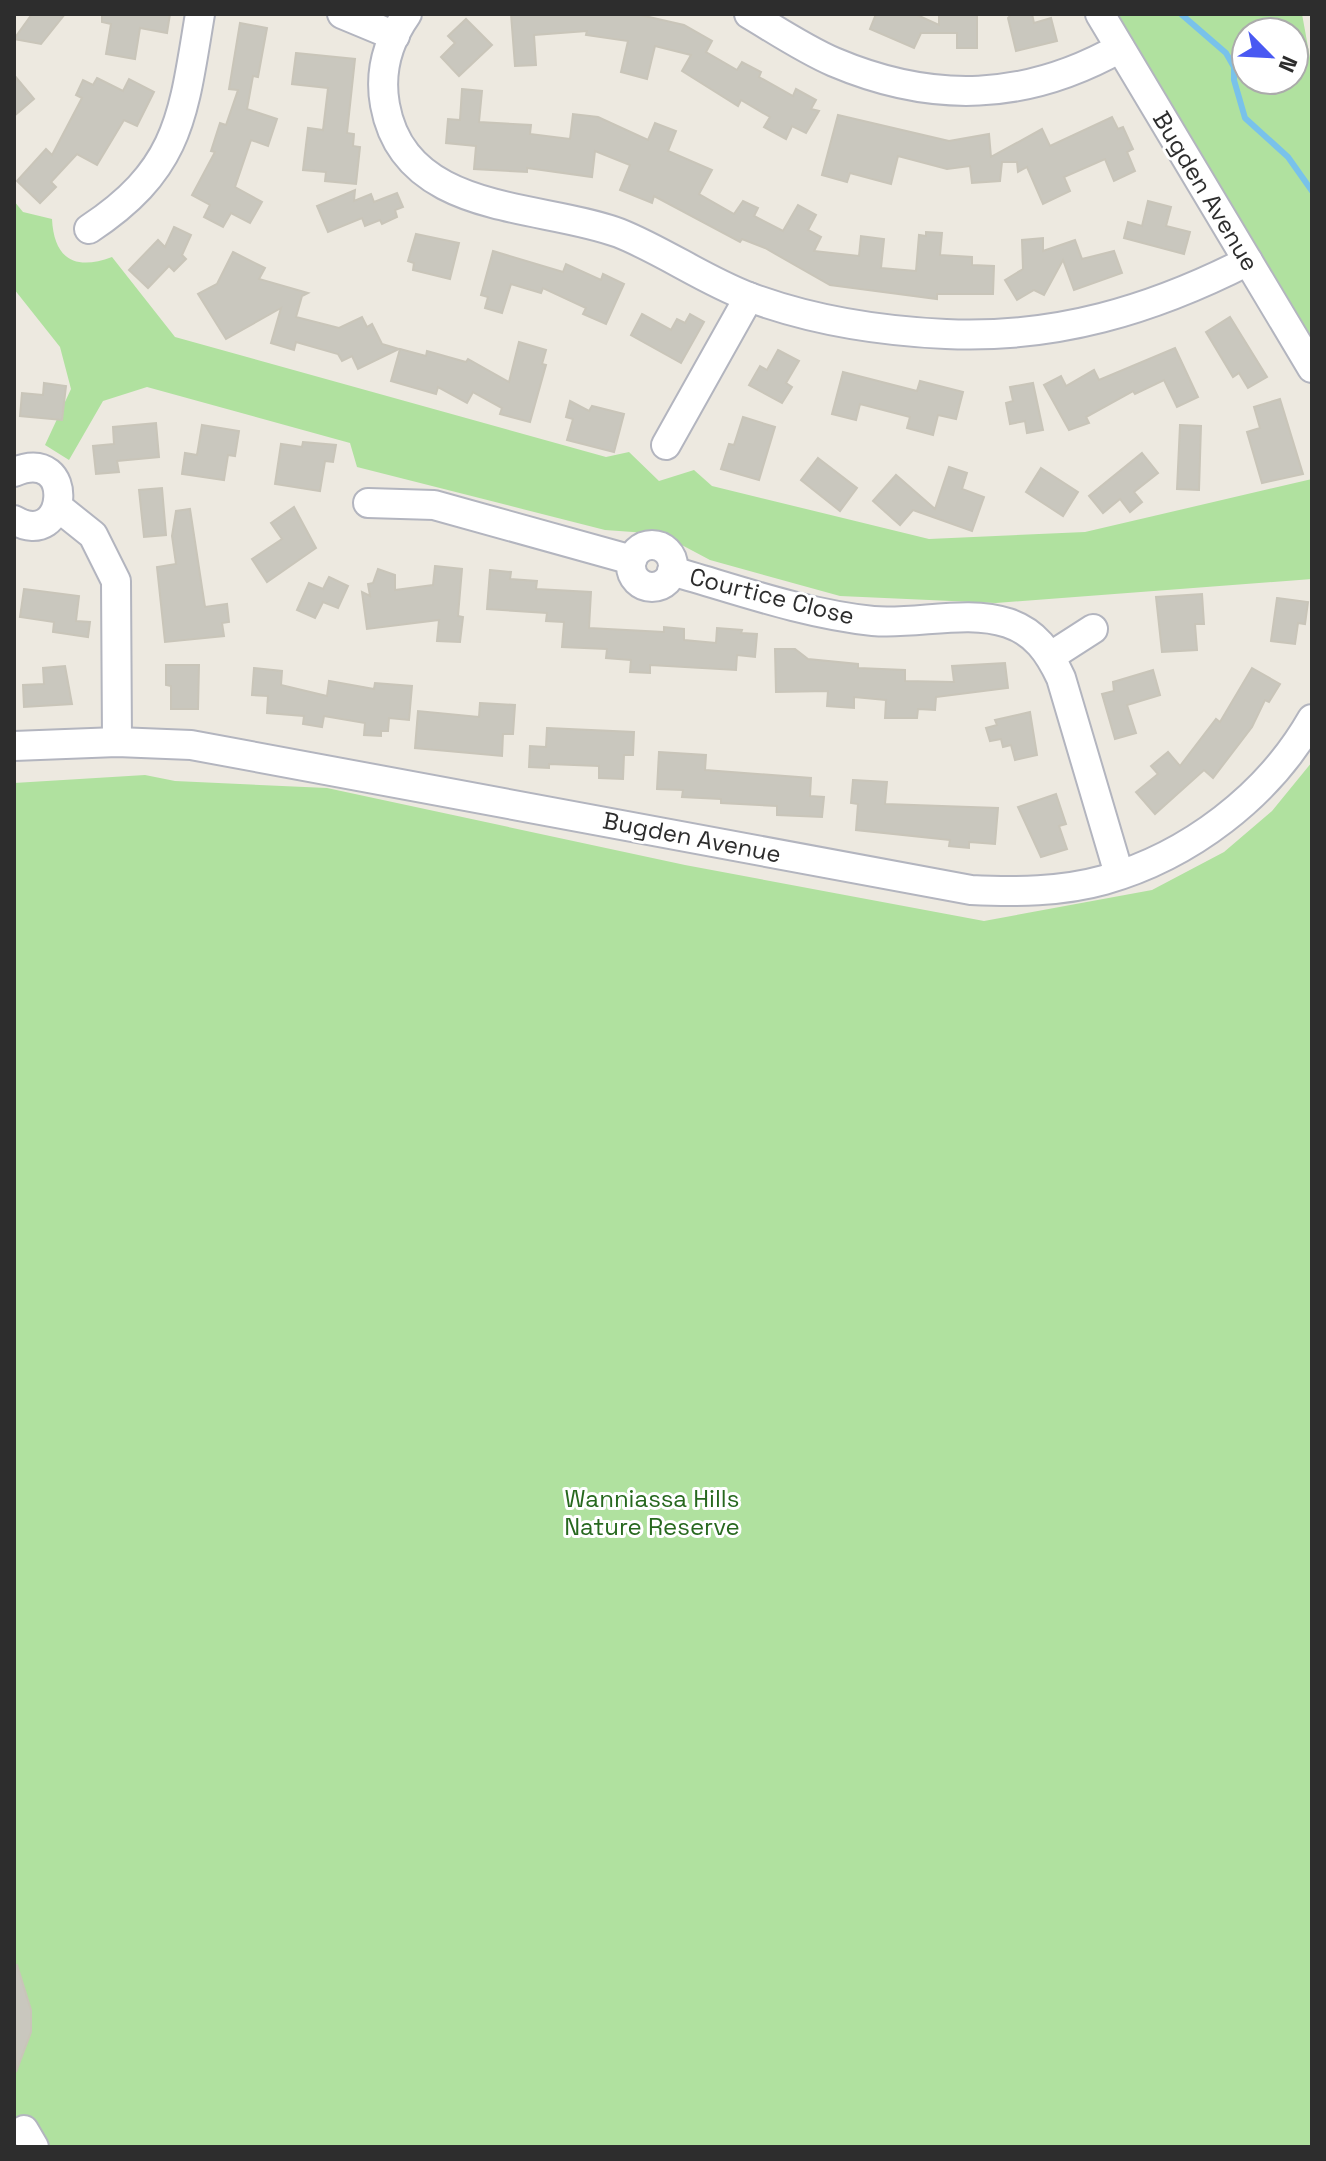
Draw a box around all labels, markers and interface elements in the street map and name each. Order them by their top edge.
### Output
north arrow [1230,16,1310,96]
text: N [1272,52,1304,77]
street label: Bugden Avenue [1146,105,1266,277]
street label: Courtice Close [686,561,858,631]
street label: Bugden Avenue [600,805,784,869]
park label: Wanniassa Hills Nature Reserve [564,1483,740,1542]

